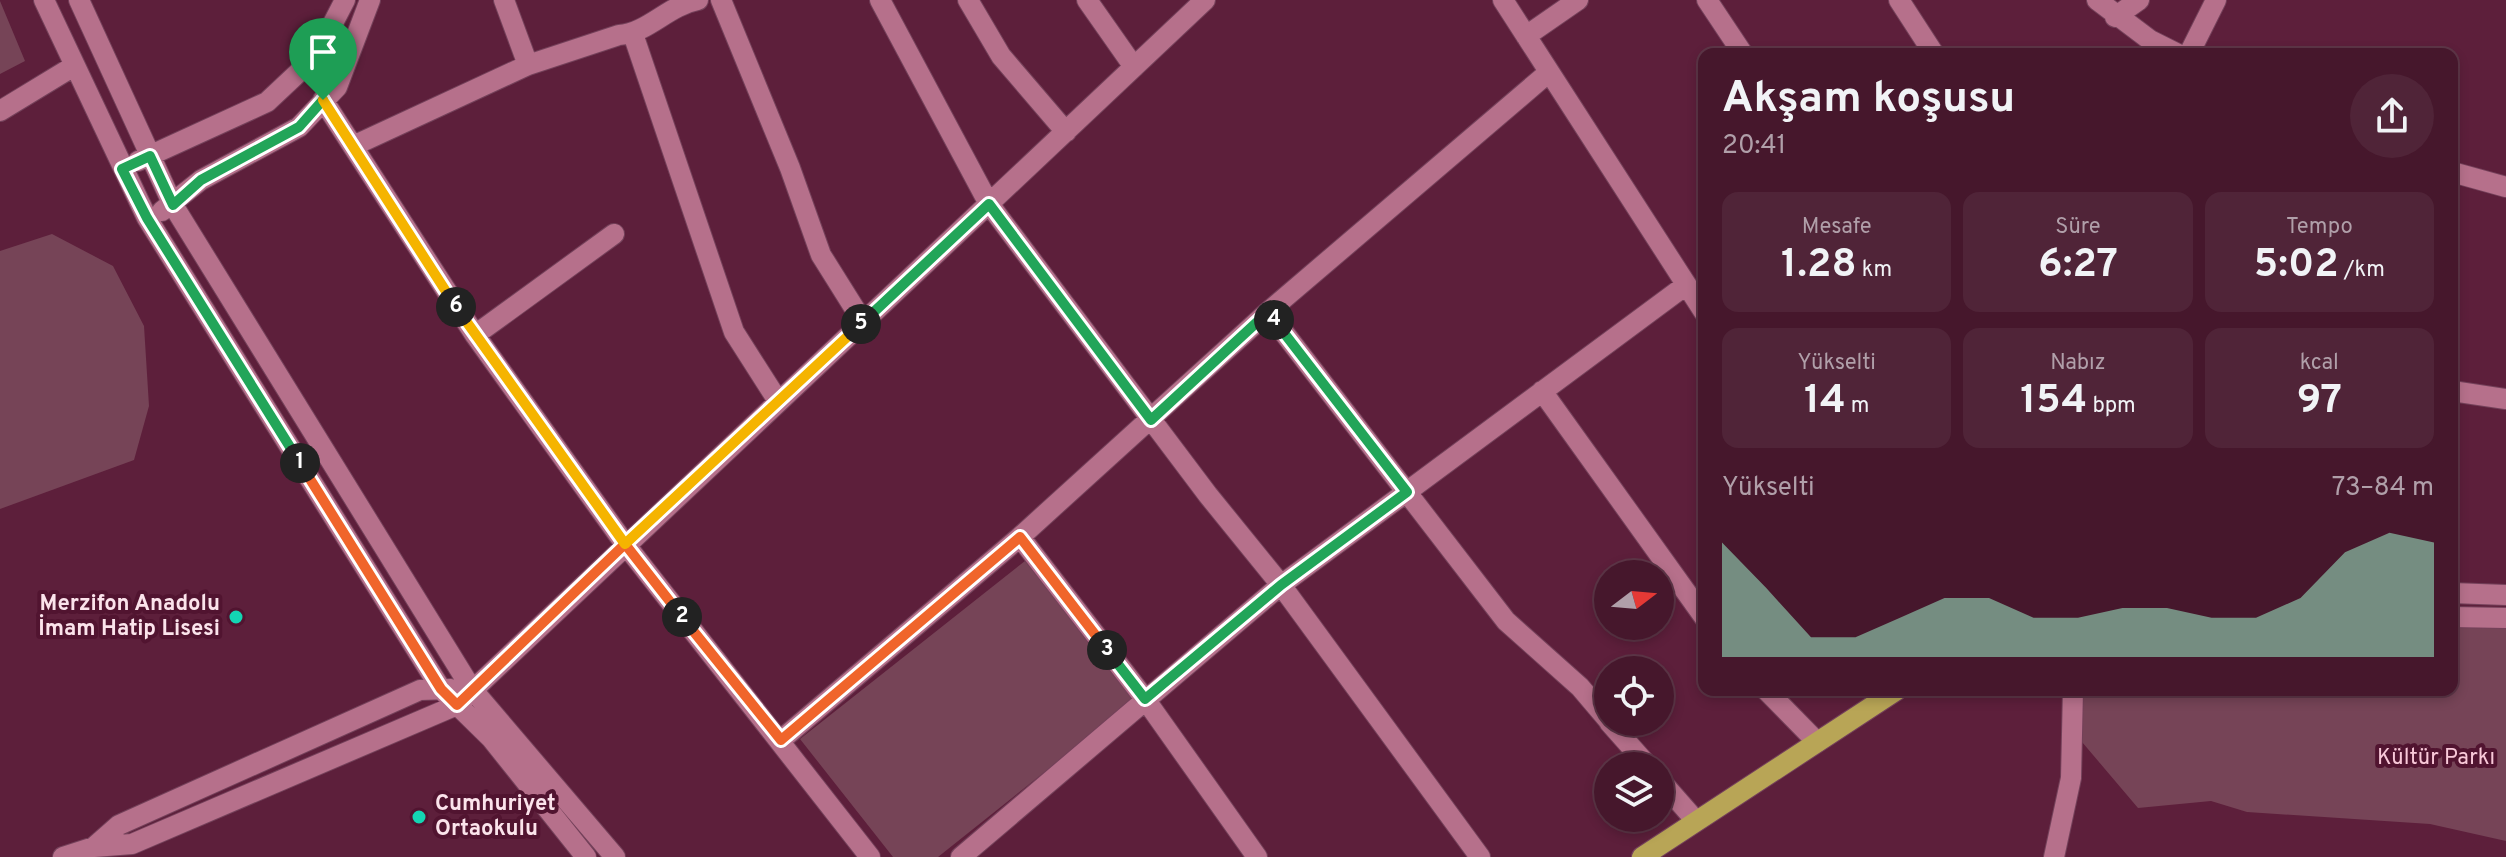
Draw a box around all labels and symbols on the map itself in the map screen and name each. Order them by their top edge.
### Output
pin [289,18,357,100]
pin: 6 [436,287,476,327]
pin: 4 [1254,300,1294,340]
pin: 5 [841,304,881,344]
pin: 1 [280,443,320,483]
north arrow [1594,560,1674,640]
place label: Merzifon Anadolu İmam Hatip Lisesi [38,591,220,643]
pin: 2 [662,597,702,637]
marker: Merzifon Anadolu İmam Hatip Lisesi [227,608,245,626]
pin: 3 [1087,630,1127,670]
park label: Kültür Parkı [2377,745,2495,772]
place label: Cumhuriyet Ortaokulu [435,791,556,843]
marker: Cumhuriyet Ortaokulu [410,808,428,826]

